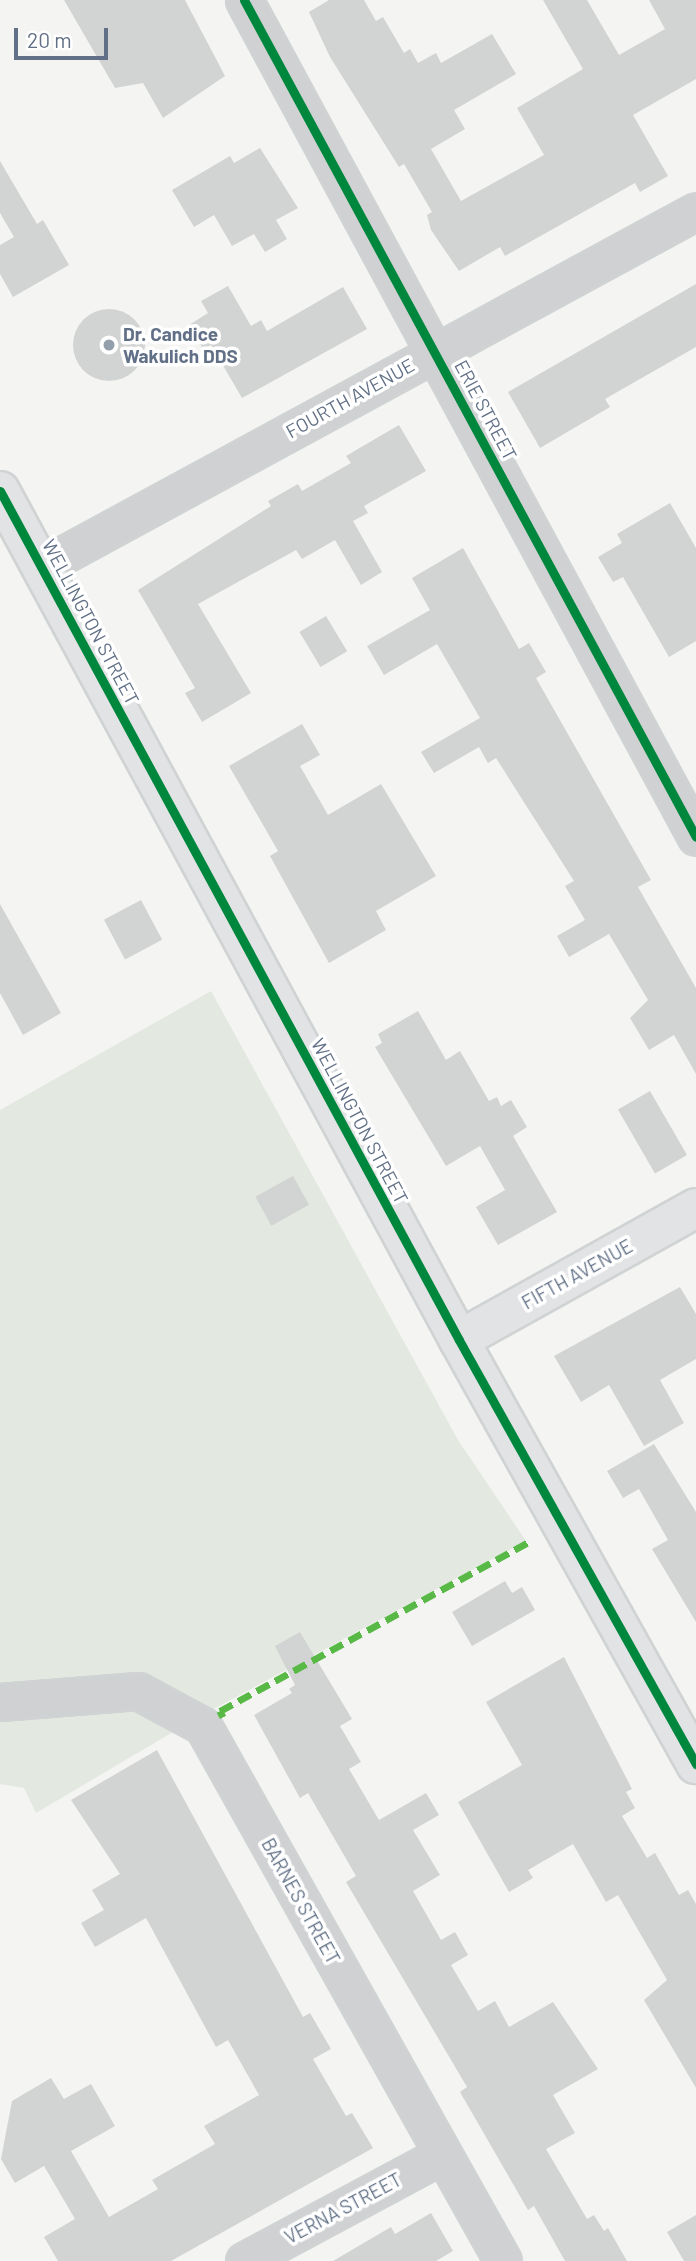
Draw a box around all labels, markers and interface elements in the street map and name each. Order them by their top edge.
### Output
scale bar [18,14,112,58]
text: 20 m [27,27,72,52]
place label: Dr. Candice Wakulich DDS [123,323,238,367]
marker: Dr. Candice Wakulich DDS [101,337,117,353]
street label: FOURTH AVENUE [282,353,418,443]
street label: ERIE STREET [450,356,522,464]
street label: WELLINGTON STREET [38,535,144,709]
street label: WELLINGTON STREET [307,1034,413,1208]
street label: FIFTH AVENUE [518,1234,636,1314]
street label: BARNES STREET [257,1834,345,1968]
street label: VERNA STREET [281,2168,405,2248]

